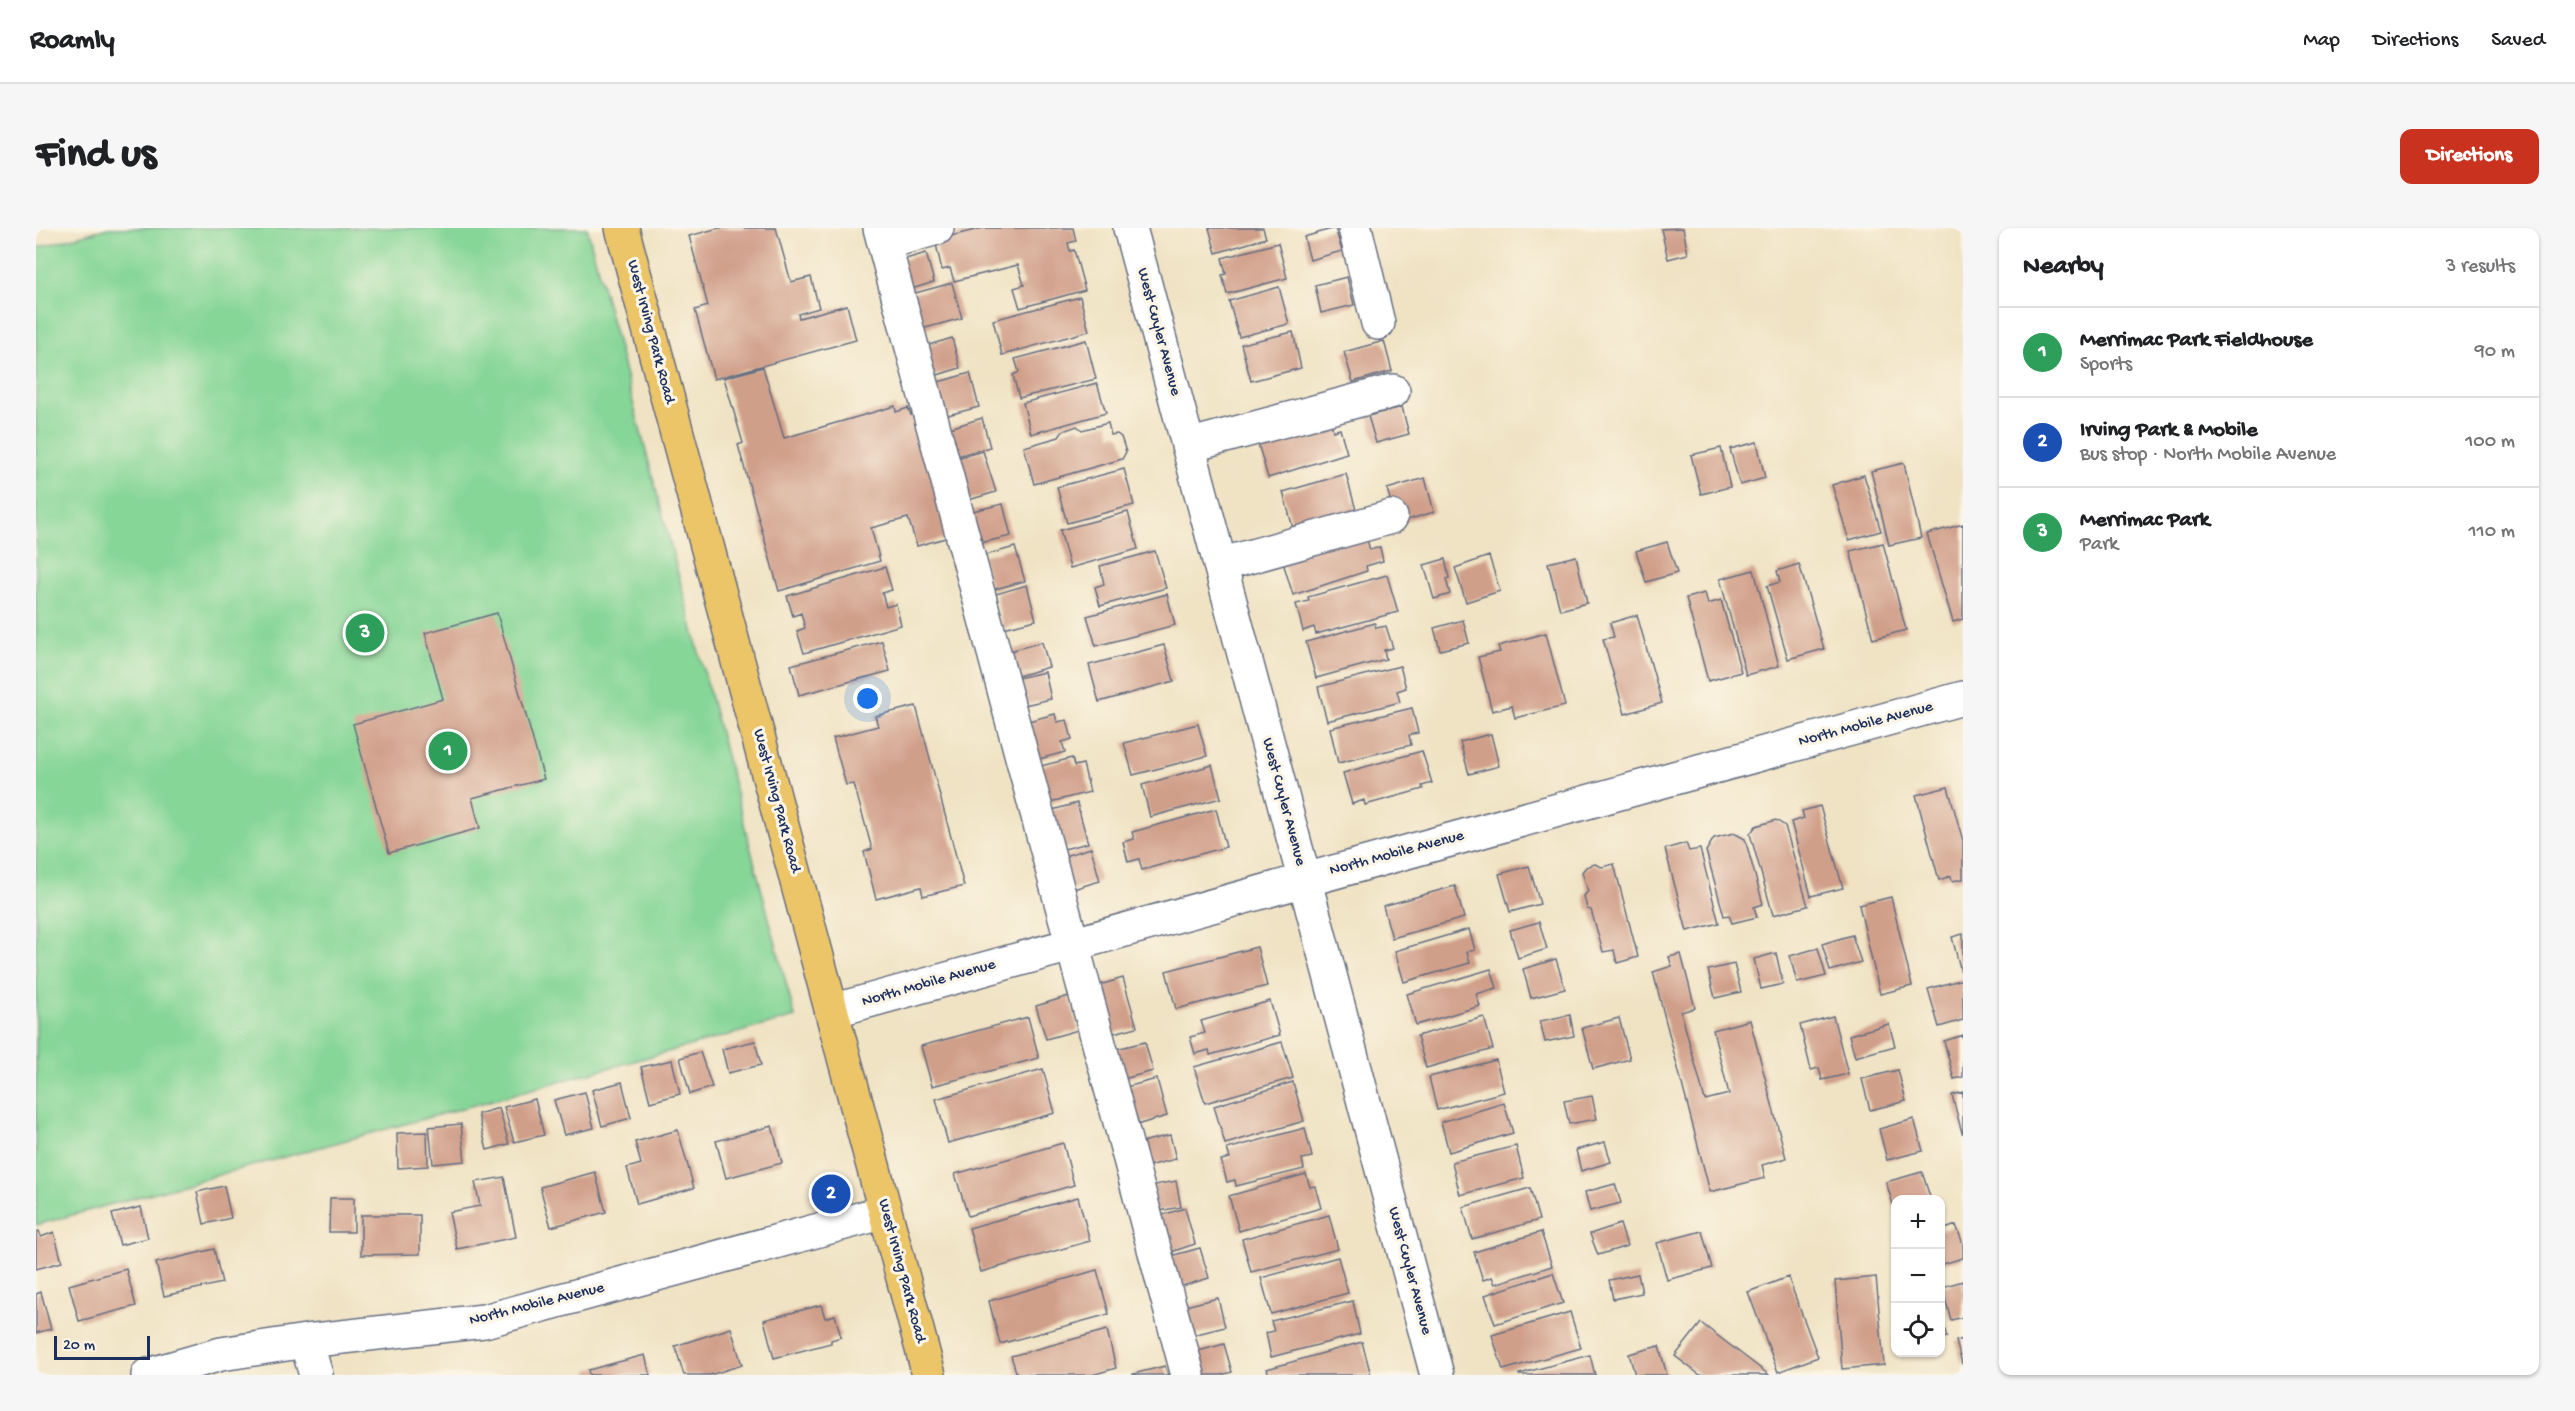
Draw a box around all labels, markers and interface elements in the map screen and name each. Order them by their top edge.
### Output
text: Roamly [30,25,115,58]
text: Map [2303,29,2340,54]
text: Directions [2373,29,2458,54]
text: Saved [2491,29,2545,54]
button: Directions [2400,129,2539,184]
text: Find us [36,132,156,181]
text: Nearby [2023,252,2104,283]
text: 3 results [2446,256,2515,279]
street label: West Irving Park Road [622,258,679,407]
street label: West Cuyler Avenue [1132,266,1184,399]
text: Merrimac Park Fieldhouse [2080,328,2313,354]
text: 1 [2038,341,2047,364]
text: 90 m [2475,341,2515,364]
text: Sports [2080,354,2132,377]
text: Irving Park & Mobile [2080,418,2258,444]
text: 2 [2038,431,2047,454]
text: 100 m [2465,431,2515,454]
text: Bus stop · North Mobile Avenue [2080,444,2336,467]
text: Merrimac Park [2080,508,2209,534]
text: 3 [2037,521,2048,544]
text: 110 m [2469,521,2515,544]
text: Park [2080,534,2118,557]
pin: 3 [346,610,384,656]
your location [853,684,882,713]
street label: North Mobile Avenue [1797,698,1936,752]
street label: West Irving Park Road [748,727,805,876]
pin: 1 [428,728,468,774]
street label: West Cuyler Avenue [1257,736,1309,869]
street label: North Mobile Avenue [1328,827,1467,881]
street label: North Mobile Avenue [860,956,999,1012]
pin: 2 [812,1172,850,1216]
map controls [1891,1195,1945,1357]
button: + [1891,1195,1945,1249]
street label: West Irving Park Road [873,1197,930,1346]
street label: West Cuyler Avenue [1383,1205,1435,1338]
button: − [1891,1249,1945,1303]
street label: North Mobile Avenue [468,1279,607,1331]
button: locate [1891,1303,1945,1357]
scale bar [54,1333,150,1360]
text: 20 m [63,1337,95,1356]

